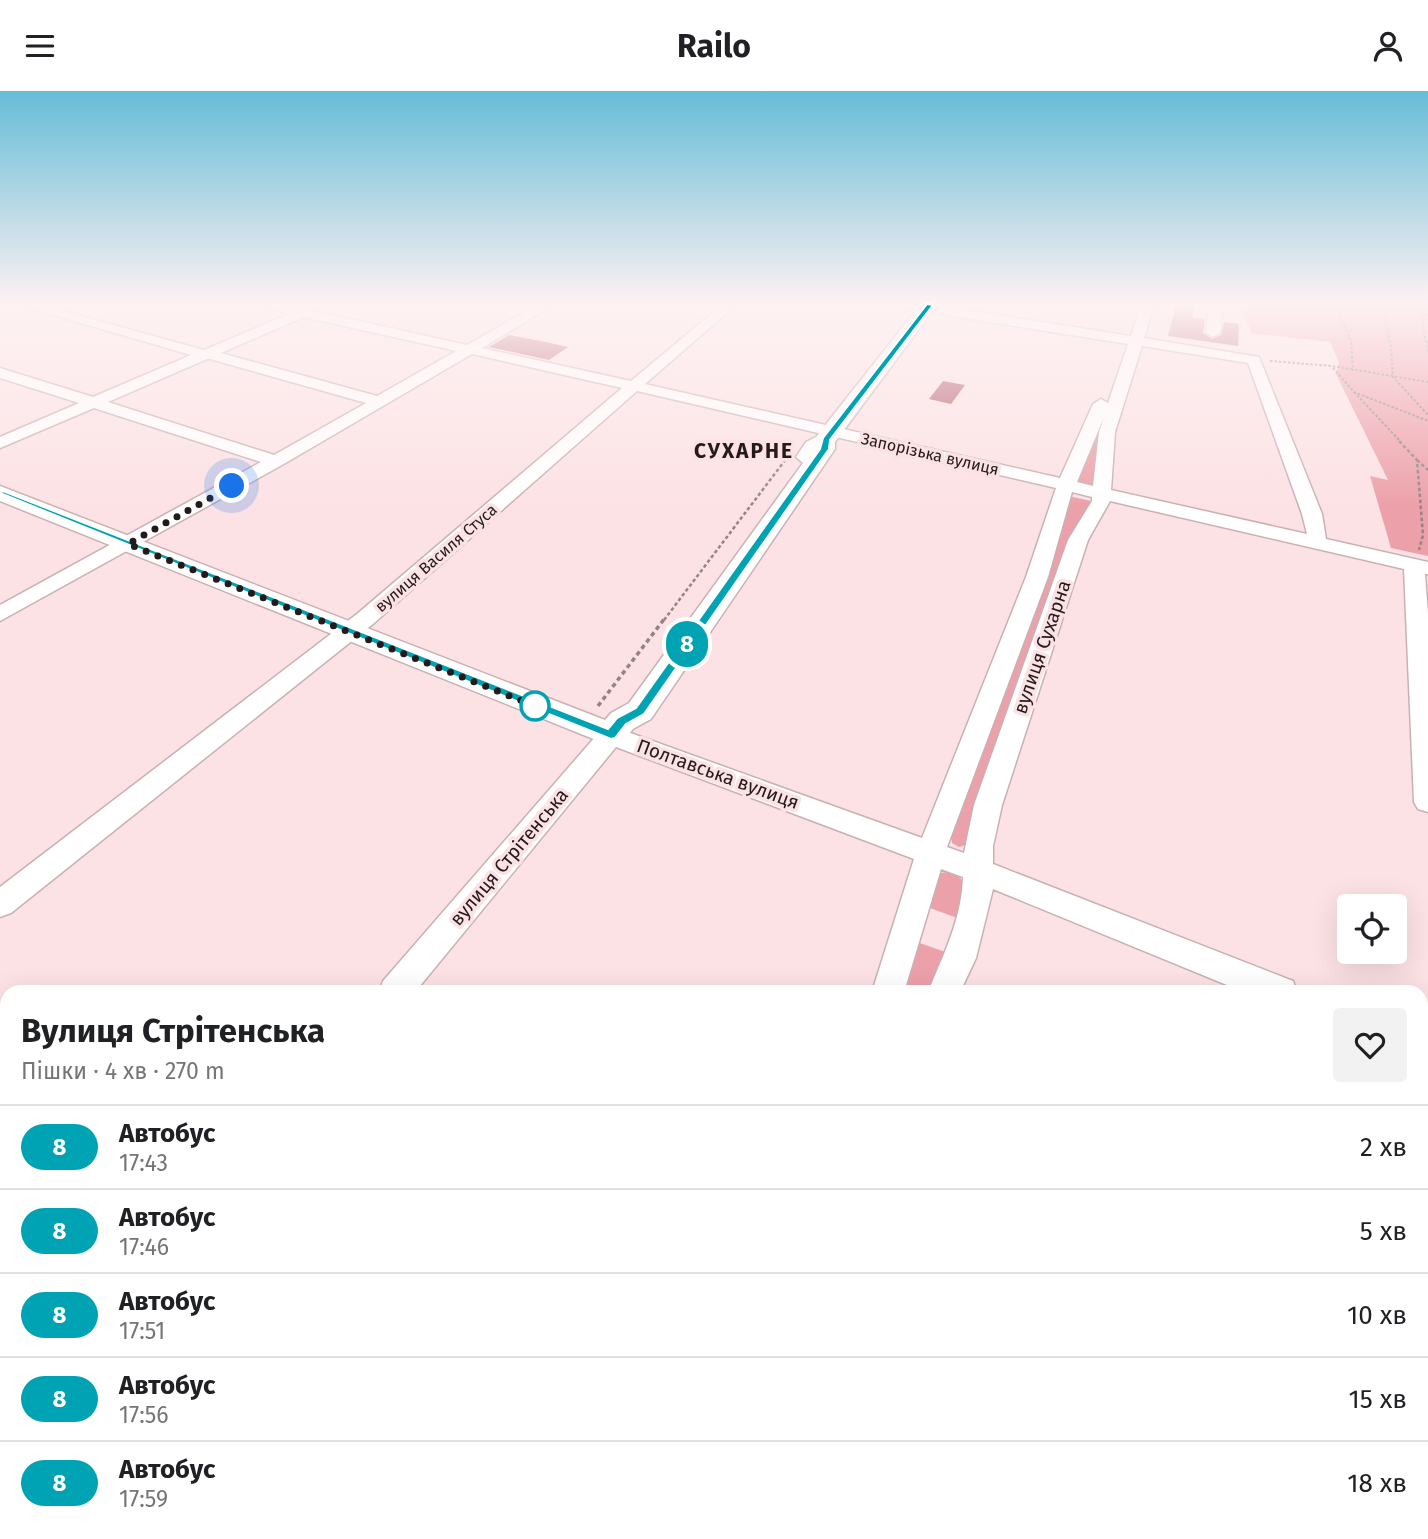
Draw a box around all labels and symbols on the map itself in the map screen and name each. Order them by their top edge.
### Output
street label: Запорізька вулиця [859,429,1001,479]
district label: СУХАРНЕ [694,438,794,464]
your location [214,468,249,503]
street label: вулиця Василя Стуса [371,500,501,616]
street label: вулиця Сухарна [1008,577,1076,717]
line badge: 8 [664,621,710,667]
unlabelled marker [520,691,550,721]
street label: Полтавська вулиця [634,734,802,814]
street label: вулиця Стрітенська [445,784,573,930]

